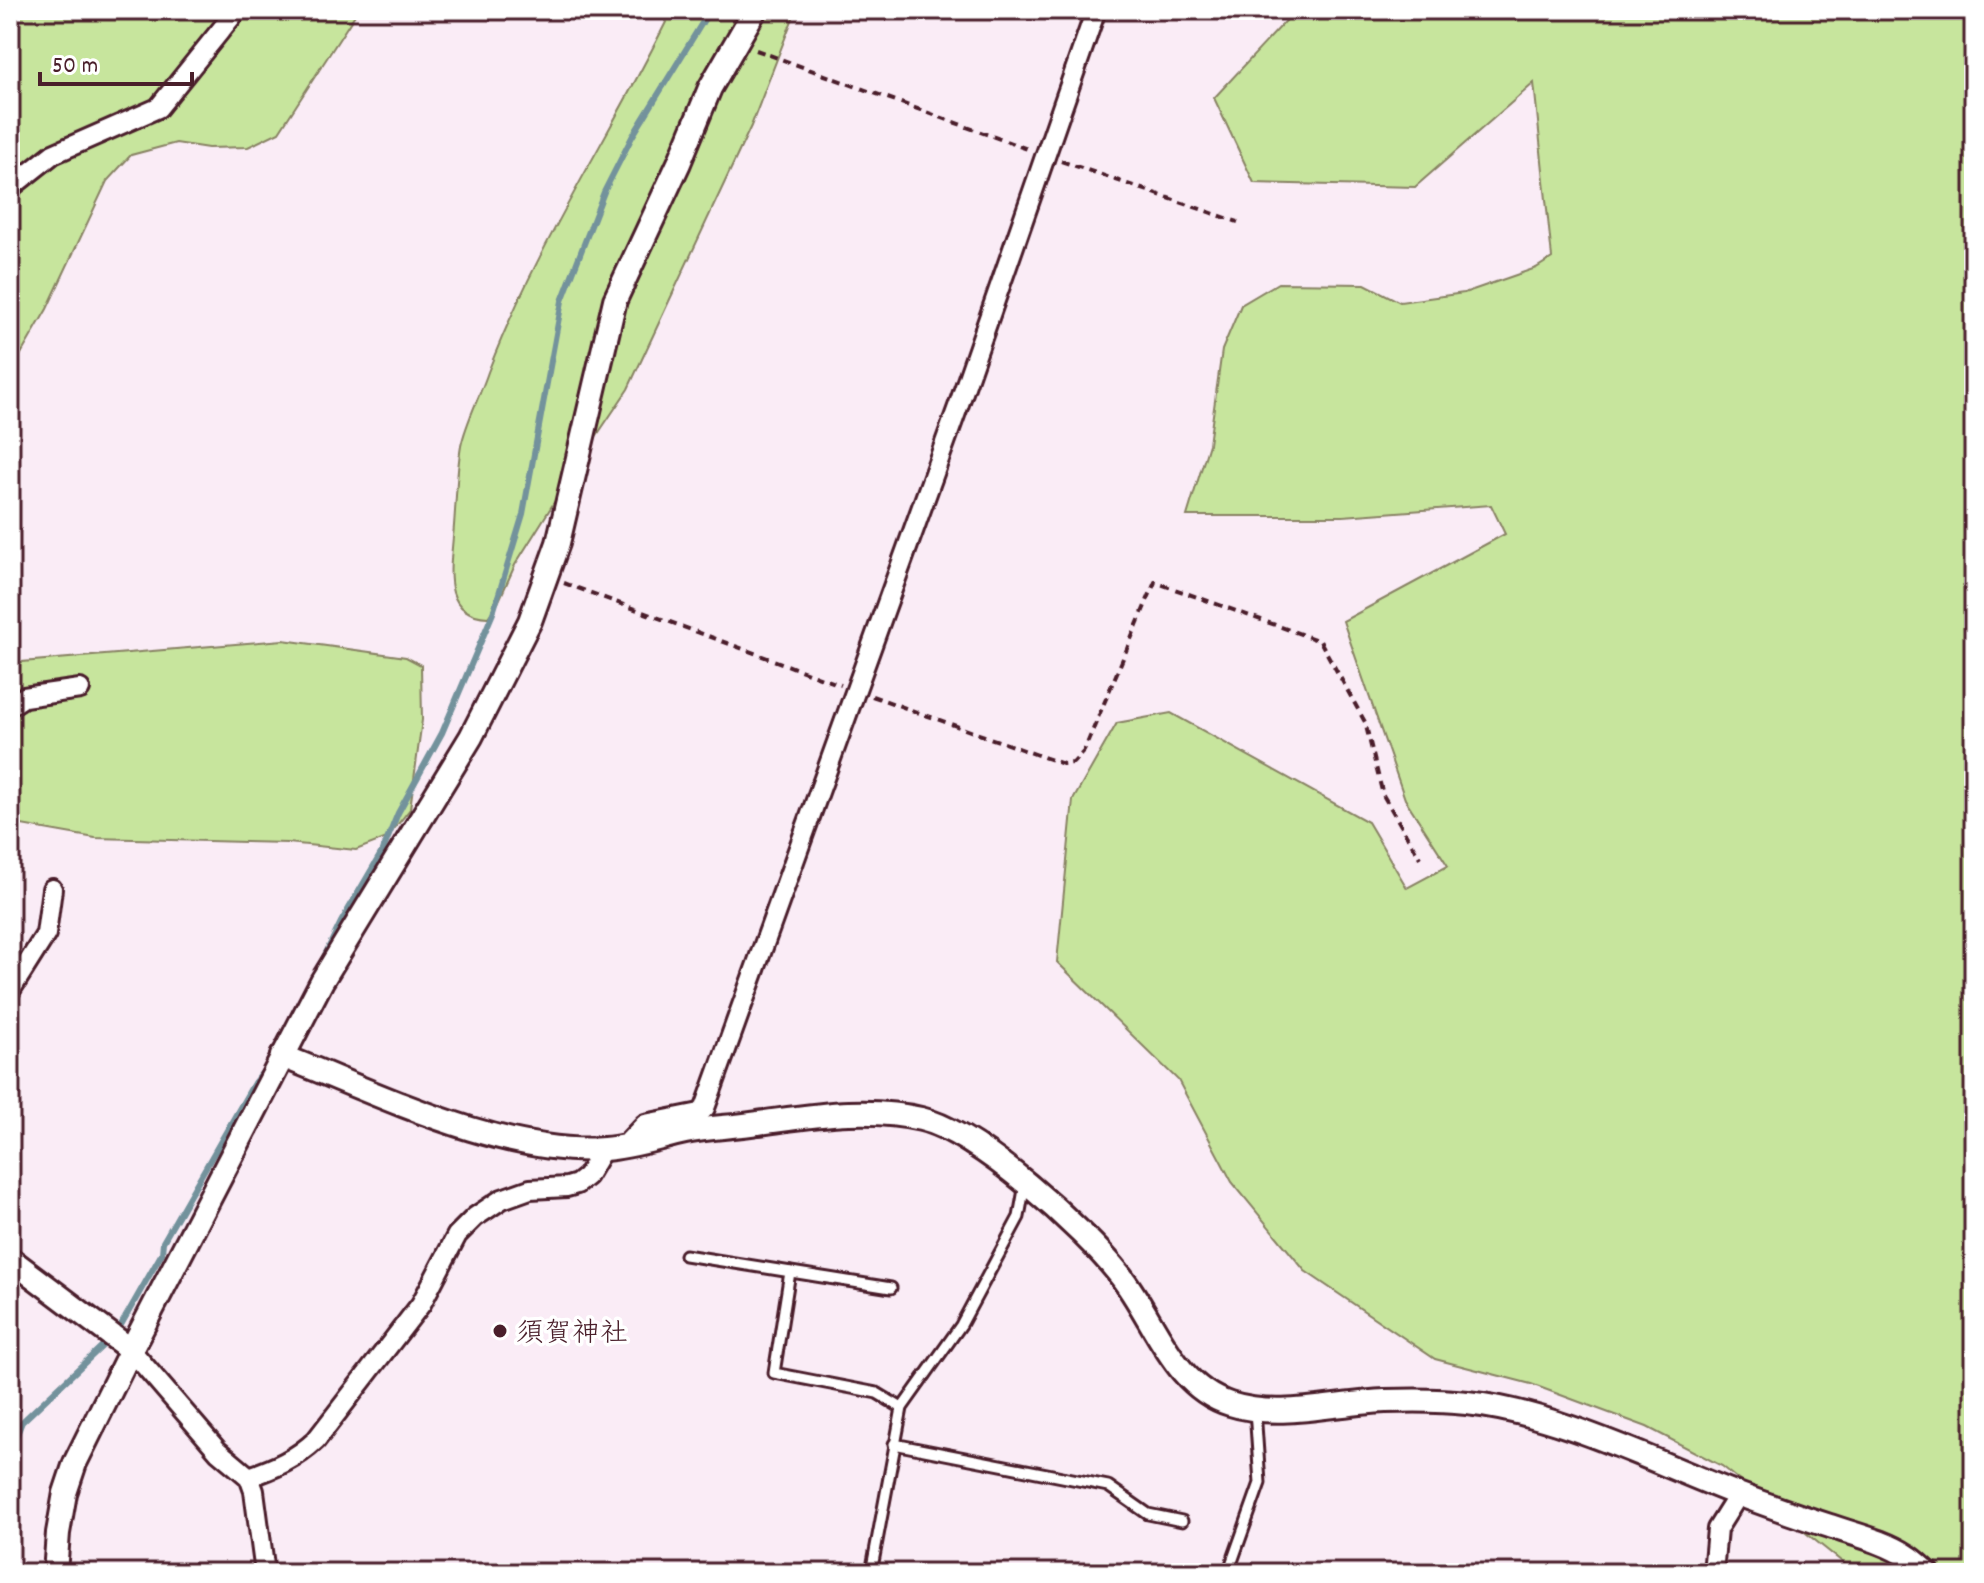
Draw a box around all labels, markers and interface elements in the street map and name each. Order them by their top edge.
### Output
scale bar [40,36,192,86]
text: 50 m [52,50,98,84]
place label: 須賀神社 [516,1316,628,1356]
marker: 須賀神社 [491,1322,509,1340]

